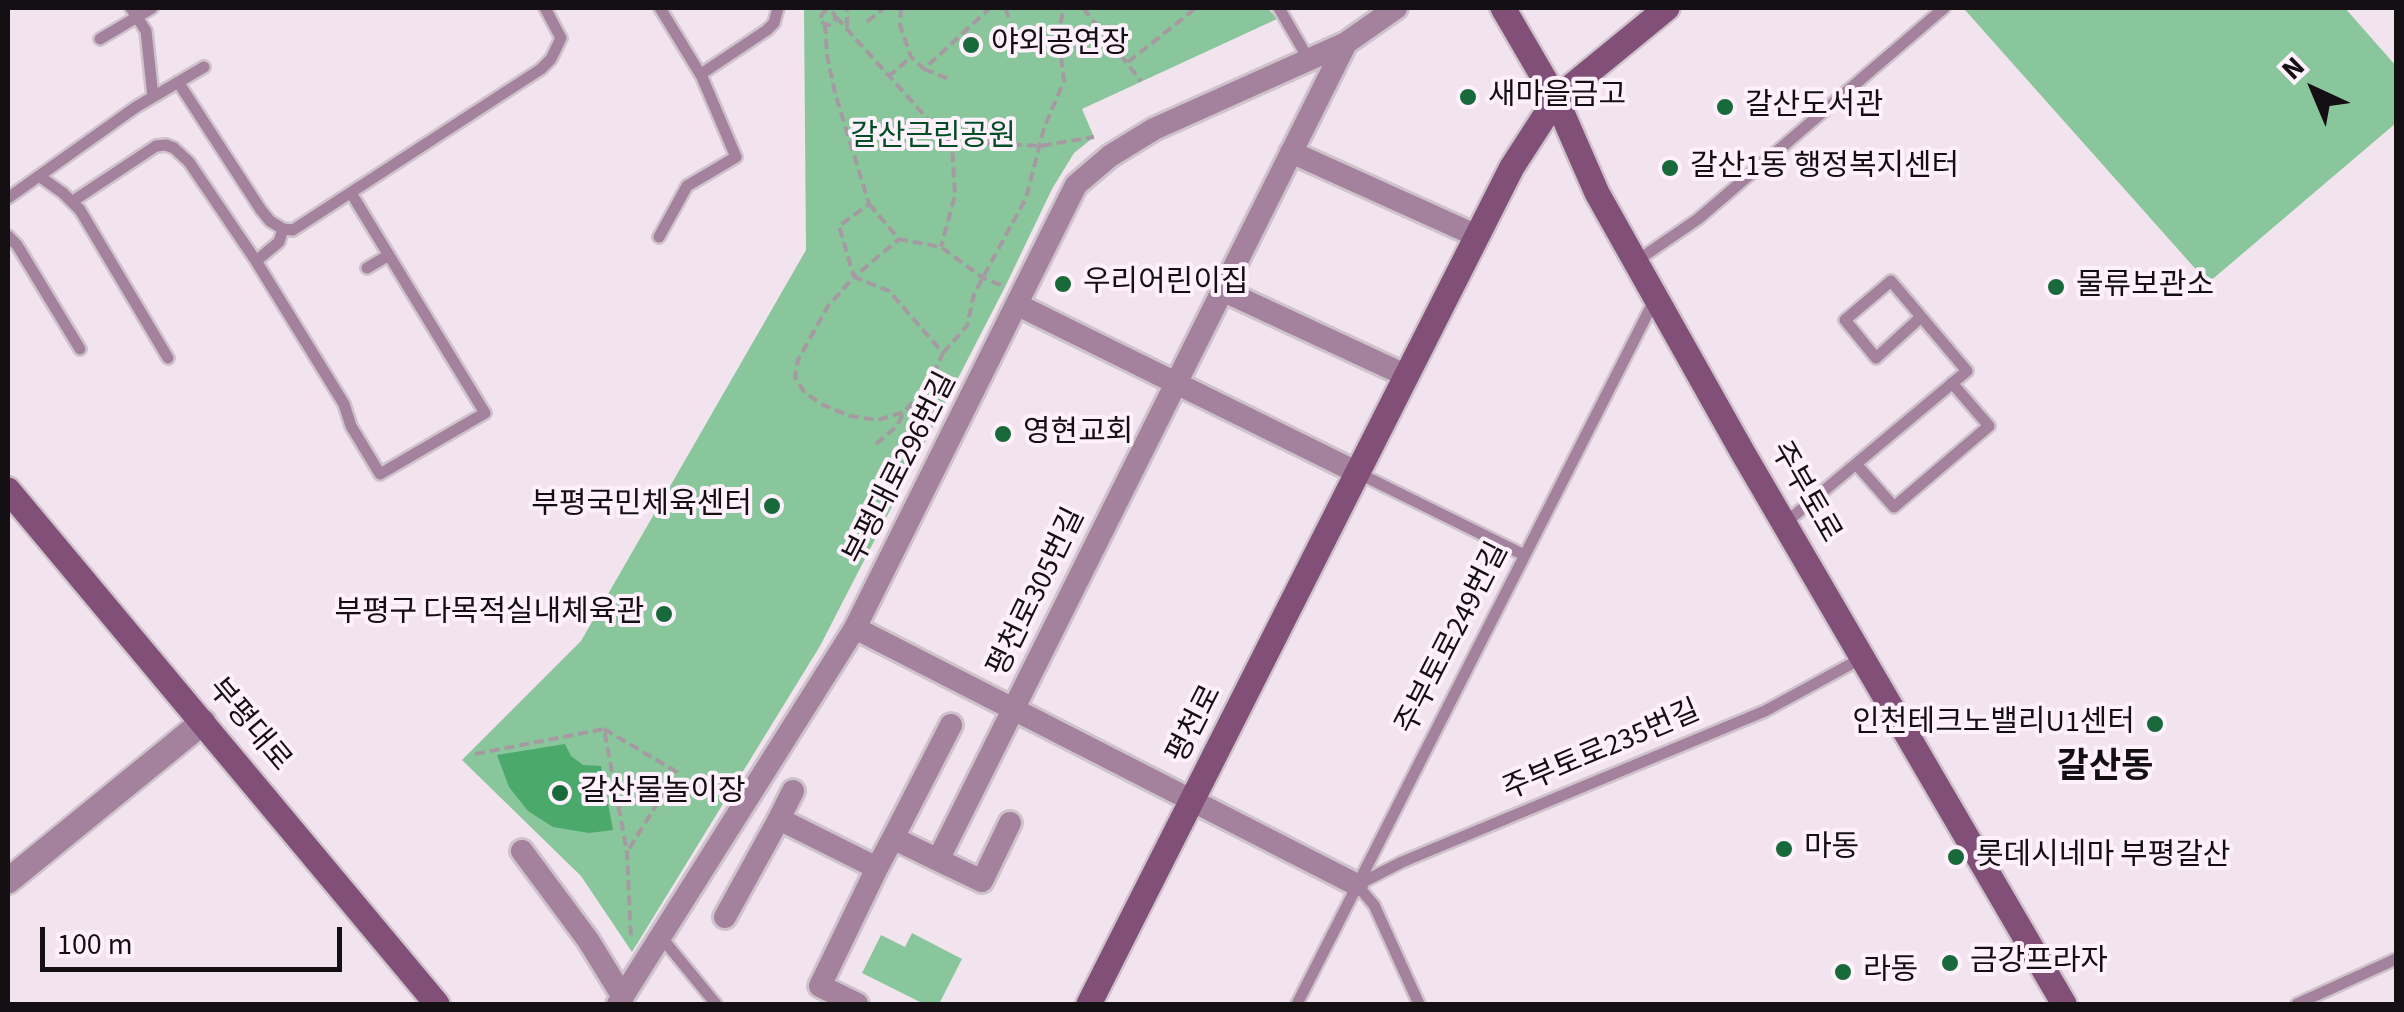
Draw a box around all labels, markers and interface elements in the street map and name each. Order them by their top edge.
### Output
place label: 야외공연장 [991,27,1129,63]
marker: 야외공연장 [960,34,982,56]
north arrow [2264,40,2364,140]
text: N [2273,48,2314,89]
place label: 새마을금고 [1488,79,1626,115]
marker: 새마을금고 [1457,86,1479,108]
place label: 갈산도서관 [1745,89,1883,125]
marker: 갈산도서관 [1714,96,1736,118]
park label: 갈산근린공원 [850,120,1016,156]
place label: 갈산1동 행정복지센터 [1690,150,1959,186]
marker: 갈산1동 행정복지센터 [1659,157,1681,179]
place label: 우리어린이집 [1083,266,1249,302]
place label: 물류보관소 [2076,269,2214,305]
marker: 우리어린이집 [1052,273,1074,295]
marker: 물류보관소 [2045,276,2067,298]
street label: 부평대로296번길 [838,367,966,571]
place label: 영현교회 [1023,416,1133,452]
marker: 영현교회 [992,423,1014,445]
street label: 주부토로 [1761,436,1847,550]
place label: 부평국민체육센터 [531,488,752,524]
marker: 부평국민체육센터 [761,495,783,517]
street label: 평천로305번길 [982,503,1094,683]
street label: 주부토로249번길 [1390,537,1518,741]
place label: 부평구 다목적실내체육관 [334,596,644,632]
marker: 부평구 다목적실내체육관 [653,603,675,625]
street label: 부평대로 [199,672,297,780]
street label: 평천로 [1161,680,1231,770]
street label: 주부토로235번길 [1498,694,1706,810]
place label: 인천테크노밸리U1센터 [1852,706,2135,742]
marker: 인천테크노밸리U1센터 [2144,713,2166,735]
district label: 갈산동 [2057,748,2153,790]
place label: 갈산물놀이장 [580,775,746,811]
marker: 갈산물놀이장 [549,782,571,804]
place label: 마동 [1804,831,1859,867]
marker: 마동 [1773,838,1795,860]
place label: 롯데시네마 부평갈산 [1976,839,2230,875]
marker: 롯데시네마 부평갈산 [1945,846,1967,868]
scale bar [45,907,348,969]
text: 100 m [57,923,133,966]
place label: 금강프라자 [1970,945,2108,981]
marker: 금강프라자 [1939,952,1961,974]
place label: 라동 [1863,954,1918,990]
marker: 라동 [1832,961,1854,983]

